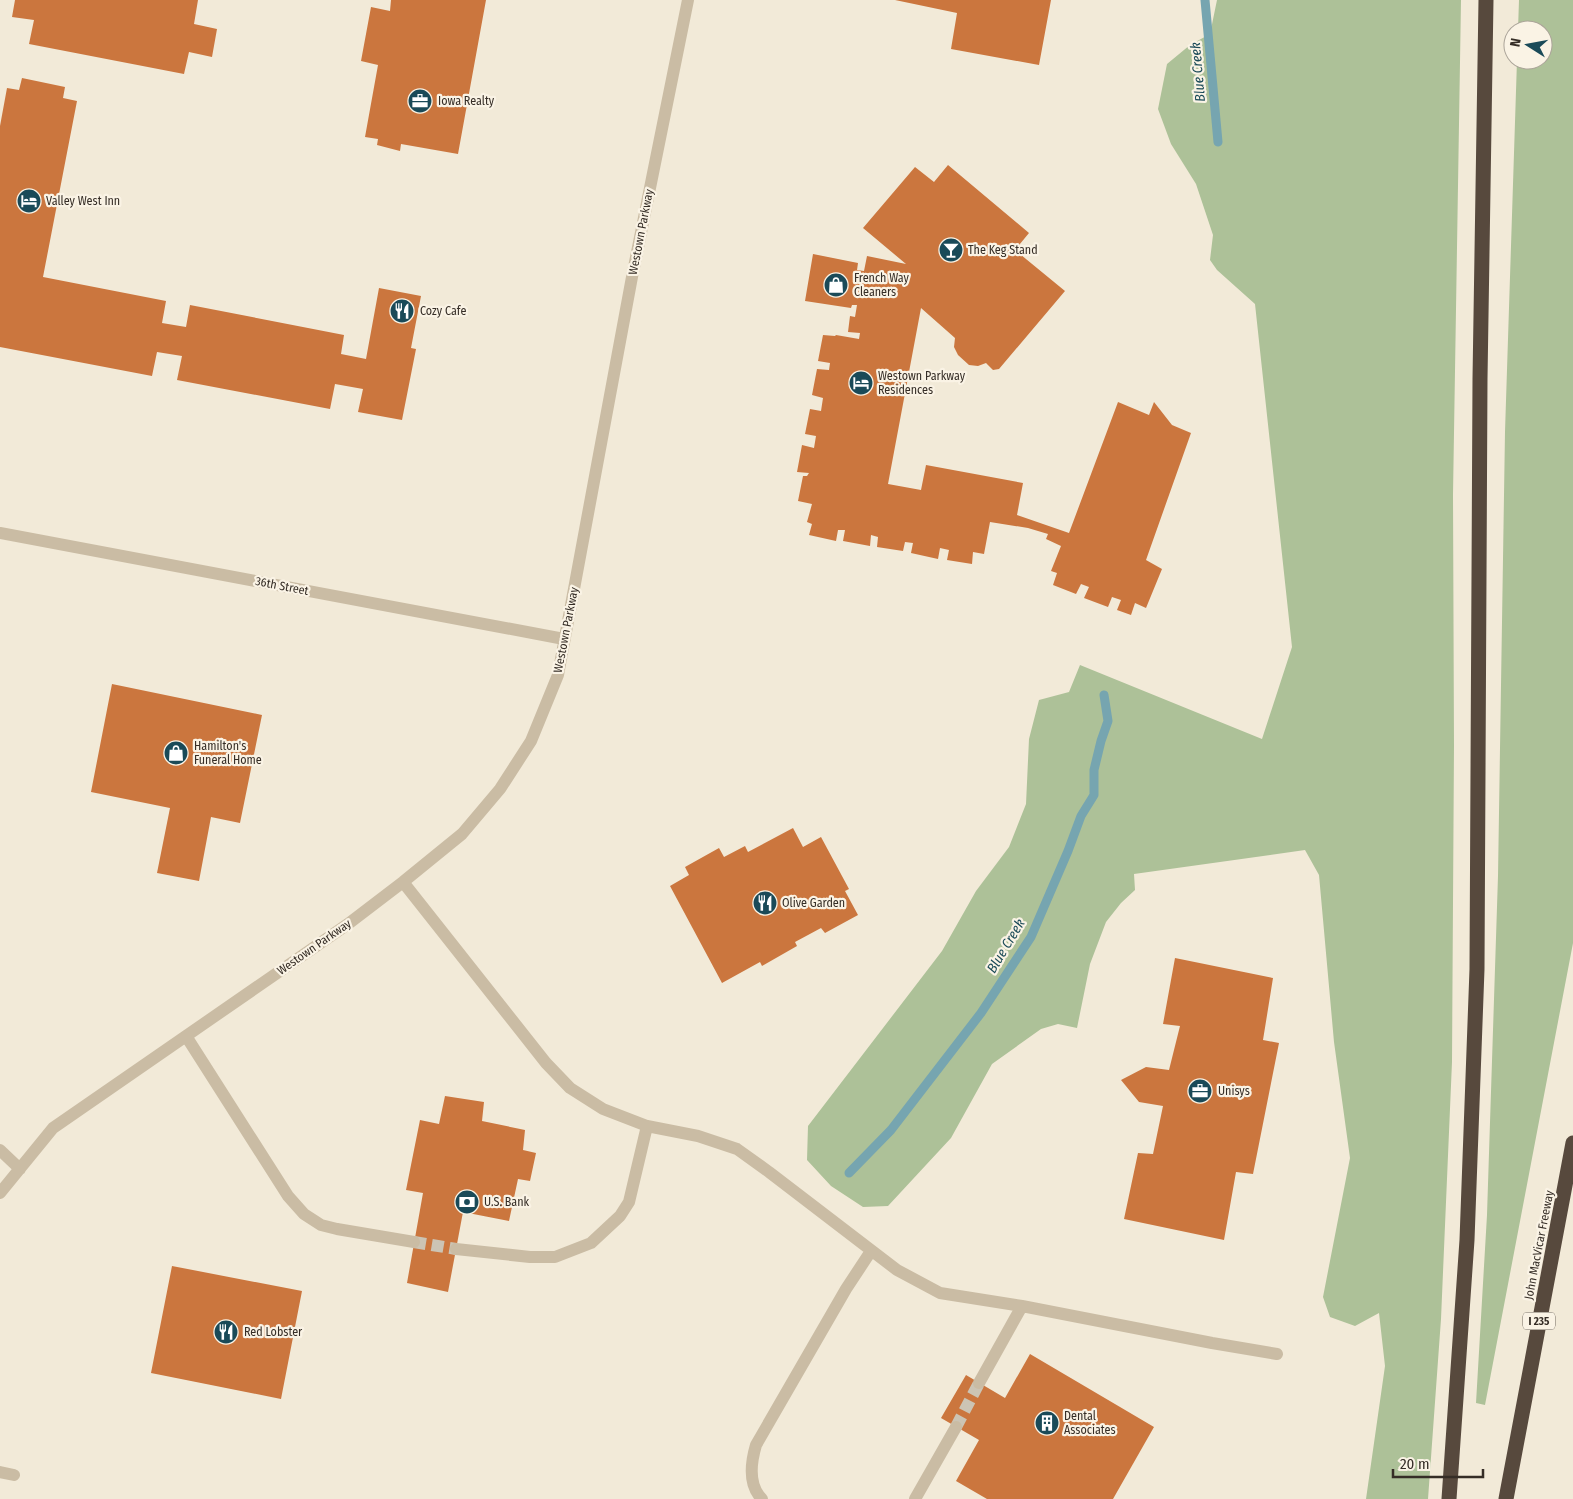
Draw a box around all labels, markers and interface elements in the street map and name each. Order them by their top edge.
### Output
north arrow [1503,20,1553,70]
text: N [1507,37,1525,48]
water label: Blue Creek [1187,41,1209,103]
office icon: Iowa Realty [407,88,433,114]
place label: Iowa Realty [438,94,495,108]
street label: Westown Parkway [626,187,656,276]
hotel icon: Valley West Inn [16,188,42,214]
place label: Valley West Inn [46,194,120,208]
bar icon: The Keg Stand [938,237,964,263]
place label: The Keg Stand [968,243,1038,257]
place label: French Way Cleaners [854,271,910,299]
shop icon: French Way Cleaners [823,272,849,298]
restaurant icon: Cozy Cafe [389,298,415,324]
place label: Cozy Cafe [420,304,466,318]
place label: Westown Parkway Residences [878,369,966,397]
hotel icon: Westown Parkway Residences [848,370,874,396]
street label: 36th Street [254,574,310,598]
street label: Westown Parkway [551,585,581,674]
place label: Hamilton's Funeral Home [194,739,262,767]
shop icon: Hamilton's Funeral Home [163,740,189,766]
restaurant icon: Olive Garden [752,890,778,916]
place label: Olive Garden [782,896,845,910]
street label: Westown Parkway [274,916,354,978]
water label: Blue Creek [983,916,1029,976]
office icon: Unisys [1187,1078,1213,1104]
place label: Unisys [1218,1084,1250,1098]
bank icon: U.S. Bank [454,1189,480,1215]
street label: John MacVicar Freeway [1522,1189,1557,1301]
place label: U.S. Bank [484,1195,530,1209]
road number: I 235 [1523,1312,1555,1330]
restaurant icon: Red Lobster [213,1319,239,1345]
place label: Red Lobster [244,1325,303,1339]
place label: Dental Associates [1064,1409,1116,1437]
building icon: Dental Associates [1034,1410,1060,1436]
scale bar [1393,1446,1483,1478]
text: 20 m [1400,1455,1430,1473]

